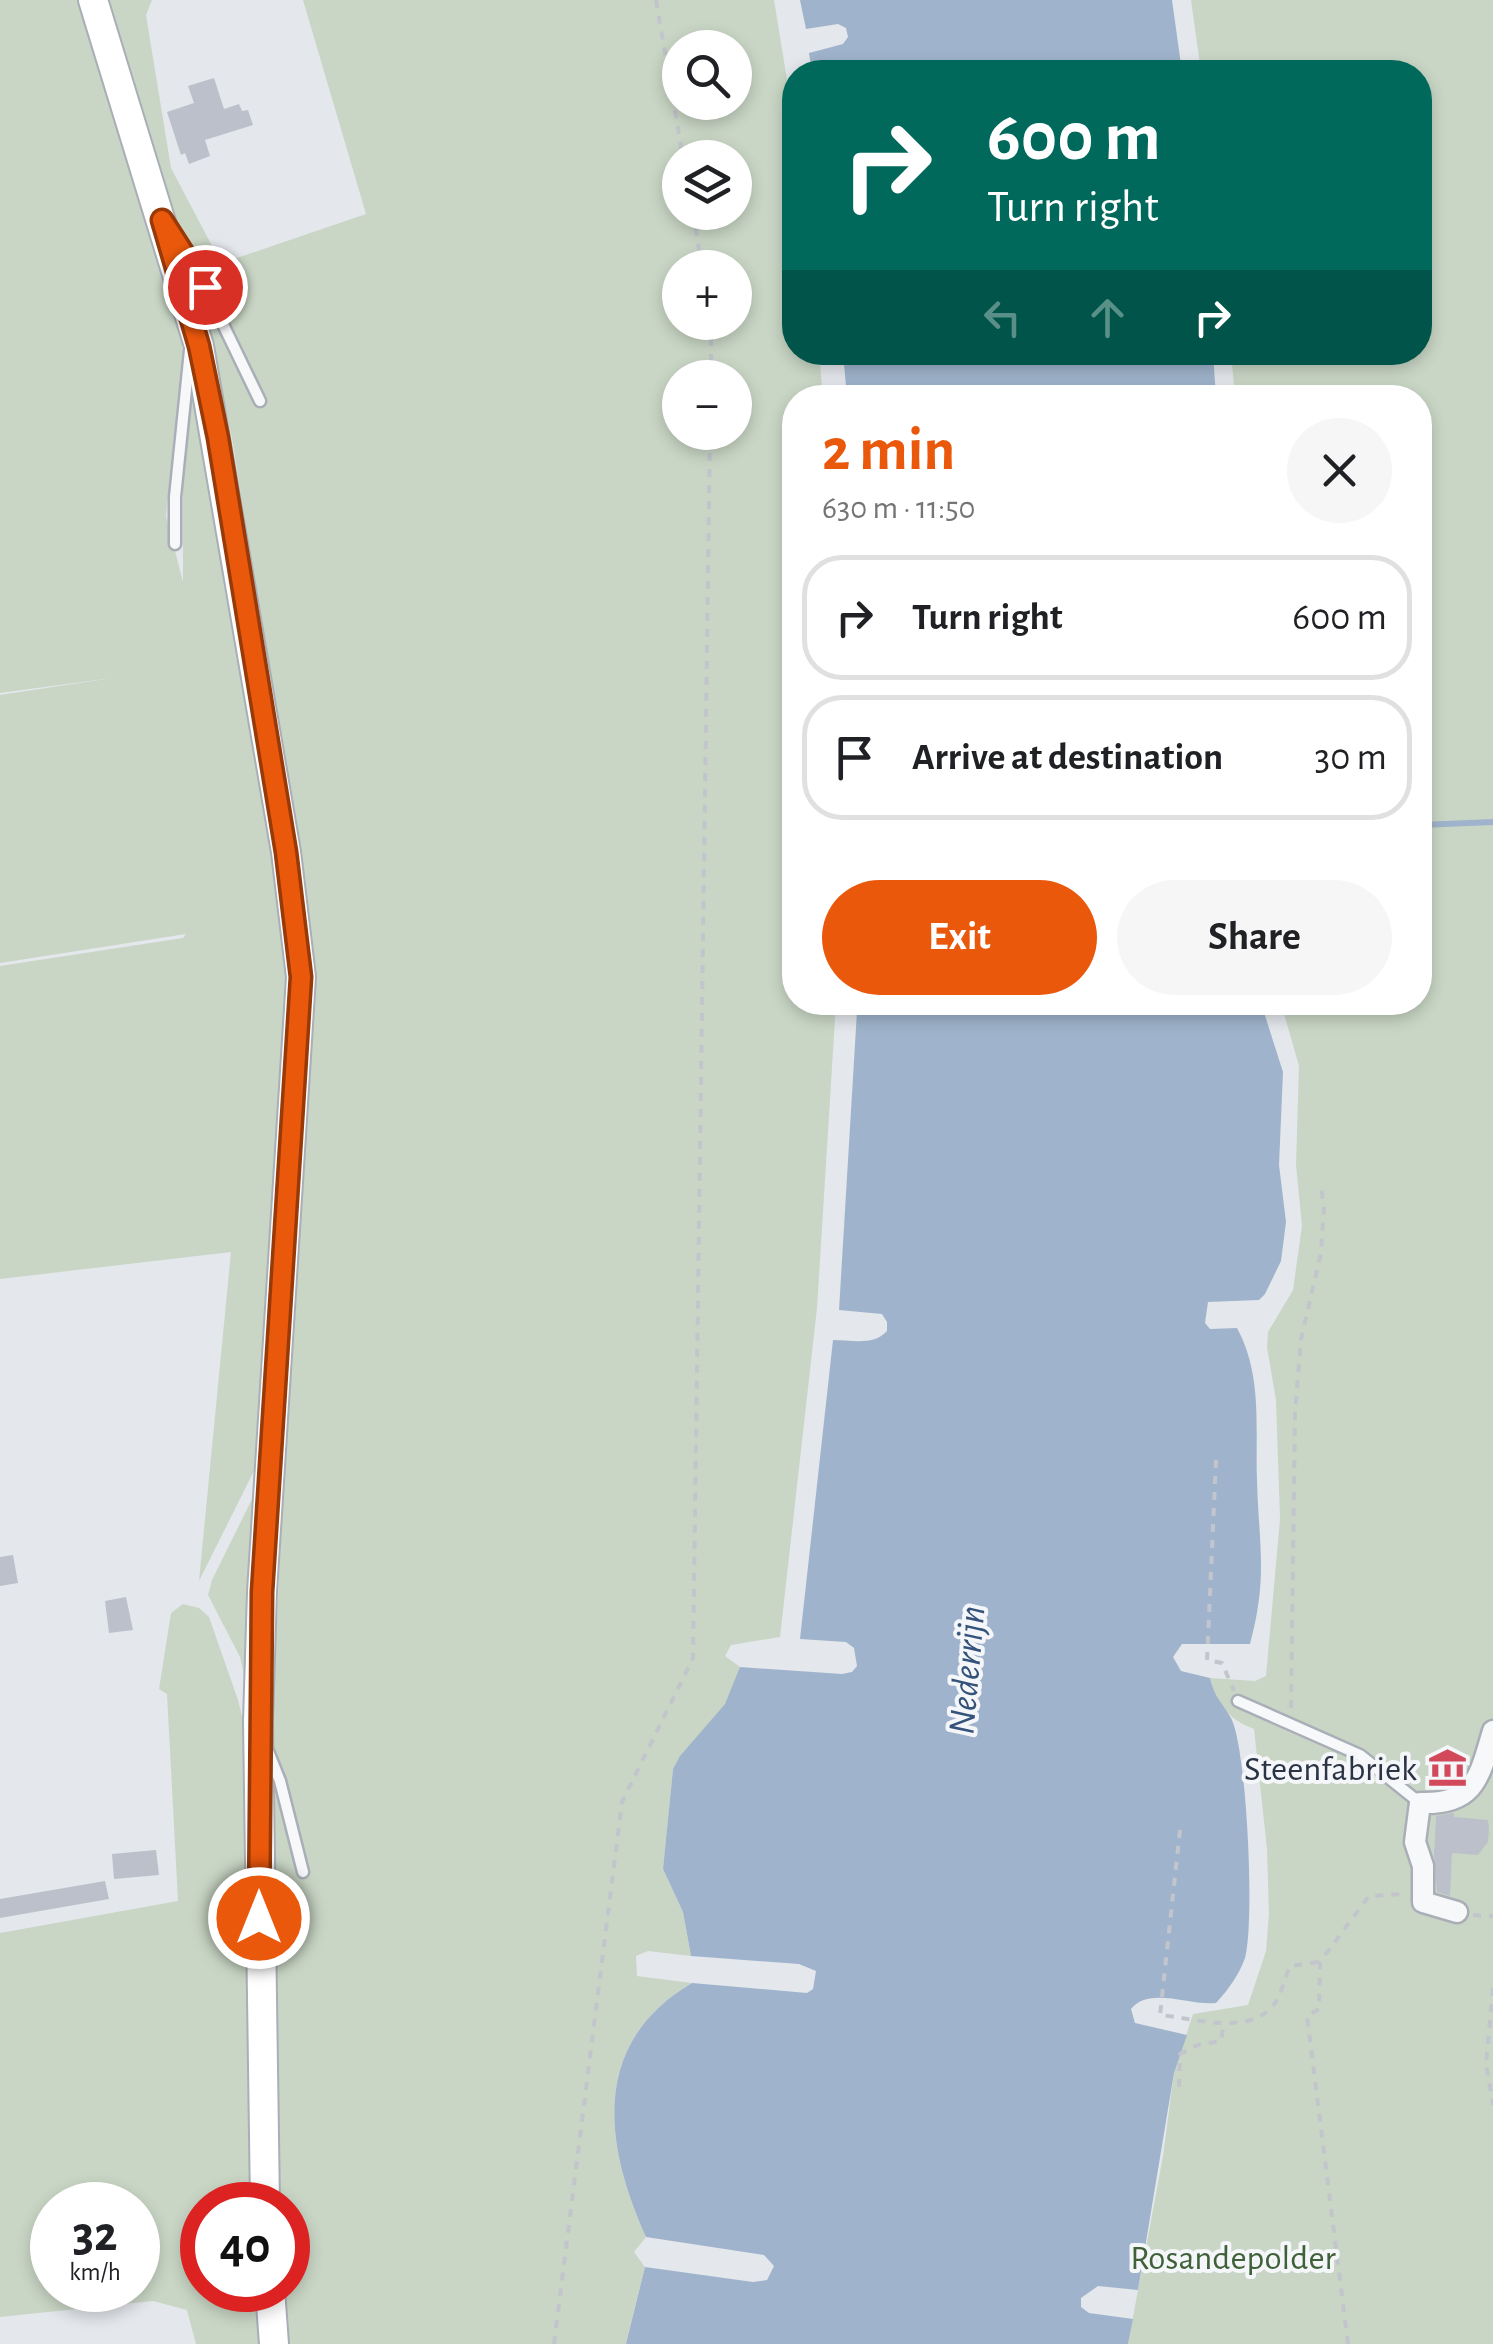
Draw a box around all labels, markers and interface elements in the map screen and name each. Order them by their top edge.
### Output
map controls [662,30,752,450]
button: search [662,30,752,120]
icon: right [822,100,952,230]
text: 600 m [987,103,1161,173]
button: layers [662,140,752,230]
text: Turn right [987,185,1159,230]
pin [163,245,248,330]
button: + [662,250,752,340]
icon: arrive [178,260,233,315]
icon: left [975,290,1030,345]
icon: ahead [1080,290,1135,345]
icon: right [1185,290,1240,345]
button: − [662,360,752,450]
button: close [1287,418,1392,523]
text: 2 min [822,421,955,481]
text: 630 m · 11:50 [822,492,976,524]
icon: right [827,590,882,645]
text: Turn right [912,599,1062,637]
text: 600 m [1292,599,1387,637]
icon: arrive [827,730,882,785]
text: Arrive at destination [912,739,1223,777]
text: 30 m [1315,739,1387,777]
button: Exit [822,880,1097,995]
button: Share [1117,880,1392,995]
water label: Nederrijn [943,1604,993,1736]
museum icon: Steenfabriek [1426,1747,1468,1789]
place label: Steenfabriek [1244,1752,1417,1787]
position arrow [207,1866,311,1970]
speed limit sign: 40 [180,2182,310,2312]
text: 32 [72,2210,118,2260]
park label: Rosandepolder [1130,2241,1337,2276]
text: km/h [69,2260,121,2285]

